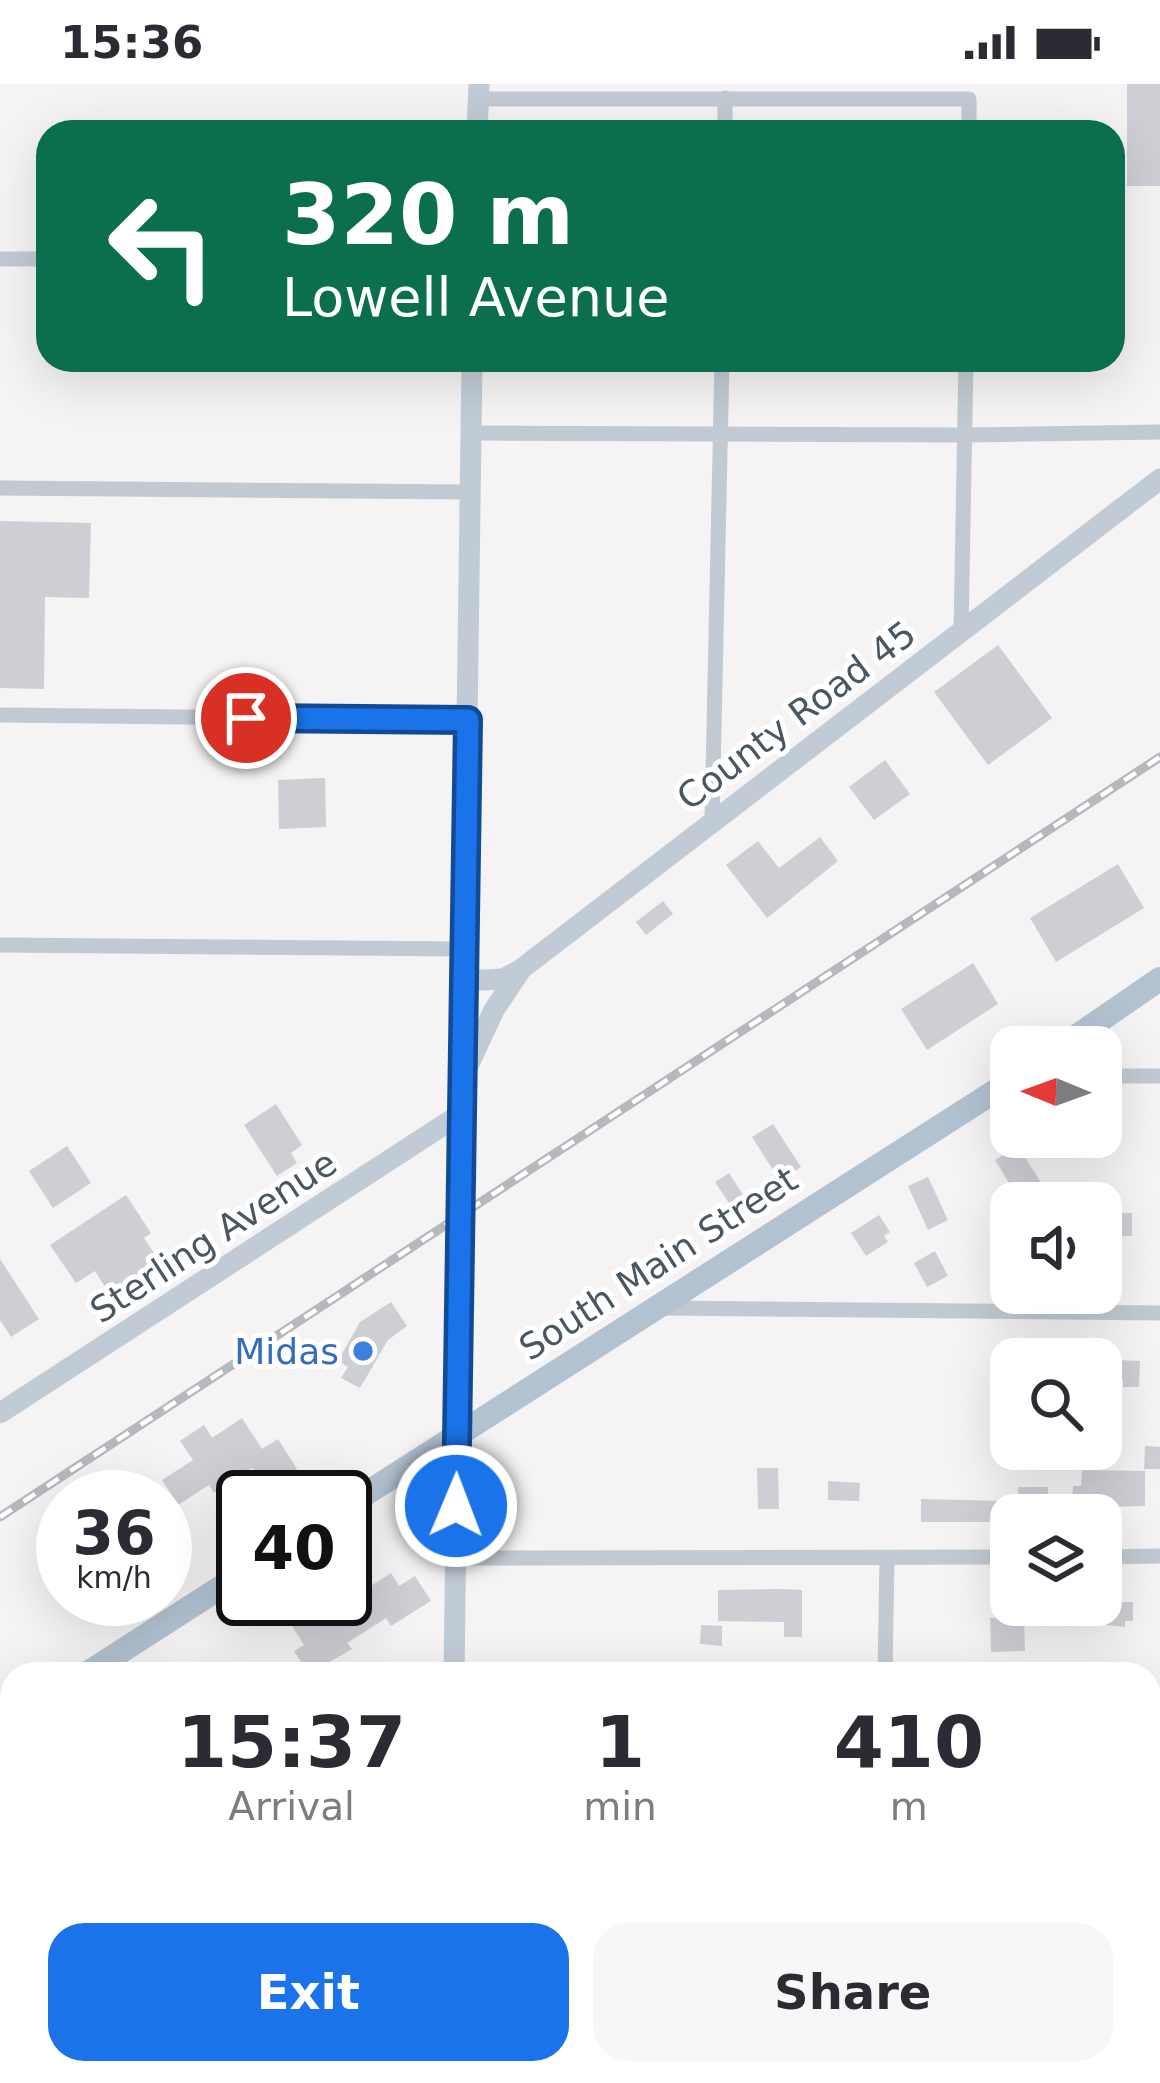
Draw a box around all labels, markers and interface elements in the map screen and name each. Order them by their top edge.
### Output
text: 15:36 [60,16,203,69]
text: 320 m [282,166,574,264]
icon: left [84,168,240,324]
text: Lowell Avenue [282,266,669,329]
street label: County Road 45 [669,613,923,818]
pin [195,667,297,769]
icon: arrive [213,685,279,751]
north arrow [990,1026,1122,1158]
map controls [990,1026,1122,1626]
street label: Sterling Avenue [83,1142,344,1331]
street label: South Main Street [512,1158,805,1369]
button: sound [990,1182,1122,1314]
place label: Midas [234,1331,339,1372]
marker: Midas [350,1338,376,1364]
button: search [990,1338,1122,1470]
position arrow [393,1443,519,1569]
speed limit sign: 40 [216,1470,372,1626]
button: layers [990,1494,1122,1626]
text: 36 [72,1498,156,1568]
text: km/h [76,1560,152,1595]
text: 15:37 [177,1700,406,1784]
text: 1 [595,1700,645,1784]
text: 410 [834,1700,984,1784]
text: Arrival [228,1784,355,1829]
text: min [583,1784,657,1829]
text: m [890,1784,928,1829]
button: Exit [48,1923,569,2061]
button: Share [593,1923,1113,2061]

